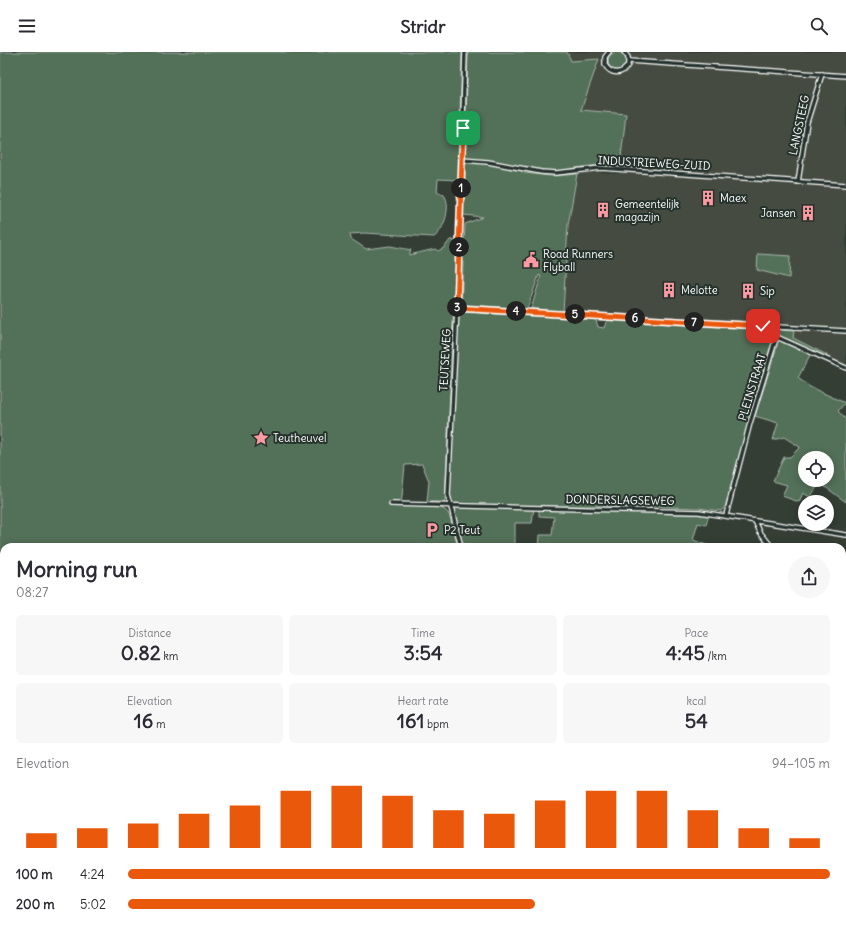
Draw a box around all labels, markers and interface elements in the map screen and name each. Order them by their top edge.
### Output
icon: menu [16,15,38,37]
text: Stridr [400,15,446,38]
icon: search [808,15,830,37]
street label: LANGSTEEG [786,94,812,156]
pin [446,111,480,145]
icon: arrive [452,117,474,139]
street label: INDUSTRIEWEG-ZUID [597,153,711,173]
pin: 1 [451,178,471,198]
text: 1 [459,181,463,195]
building icon: Maex [699,189,717,207]
place label: Maex [720,191,747,205]
place label: Gemeentelijk magazijn [615,197,680,224]
building icon: Gemeentelijk magazijn [594,201,612,219]
building icon: Jansen [799,204,817,222]
place label: Jansen [760,206,796,220]
pin: 2 [449,237,469,257]
text: 2 [456,240,462,254]
place label: Road Runners Flyball [543,247,613,274]
public building icon: Road Runners Flyball [522,251,540,269]
building icon: Melotte [660,281,678,299]
building icon: Sip [739,282,757,300]
place label: Melotte [681,283,718,297]
place label: Sip [760,284,775,298]
pin: 3 [447,297,467,317]
text: 3 [454,300,460,314]
pin: 4 [506,301,526,321]
text: 4 [513,304,519,318]
pin: 5 [565,304,585,324]
text: 5 [572,307,578,321]
pin: 6 [625,308,645,328]
pin [746,309,780,343]
text: 6 [632,311,638,325]
pin: 7 [684,312,704,332]
text: 7 [691,315,697,329]
icon: check [752,315,774,337]
street label: TEUTSEWEG [436,328,454,391]
street label: PLEINSTRAAT [735,351,769,422]
place icon: Teutheuvel [252,429,270,447]
place label: Teutheuvel [273,431,326,445]
map controls [798,451,834,531]
button: locate [798,451,834,487]
street label: DONDERSLAGSEWEG [565,492,675,508]
button: layers [798,495,834,531]
parking icon: P2 Teut [423,521,441,539]
place label: P2 Teut [444,523,481,537]
text: Morning run [16,555,138,583]
button: share [788,556,830,598]
text: 08:27 [16,584,48,601]
text: Distance [128,626,171,640]
text: Time [411,626,435,640]
text: Pace [684,626,708,640]
text: 0.82 [121,640,161,665]
text: 3:54 [404,640,442,665]
text: 4:45 [666,640,705,665]
text: km [161,649,178,663]
text: /km [705,649,727,663]
text: Elevation [127,694,172,708]
text: Heart rate [397,694,449,708]
text: kcal [686,694,706,708]
text: 16 [134,708,153,733]
text: 161 [397,708,424,733]
text: 54 [685,708,708,733]
text: m [153,717,166,731]
text: bpm [424,717,449,731]
text: Elevation [16,755,69,772]
text: 94–105 m [772,755,830,772]
text: 100 m [16,866,53,883]
text: 4:24 [80,866,105,883]
text: 200 m [16,896,55,913]
text: 5:02 [80,896,106,913]

